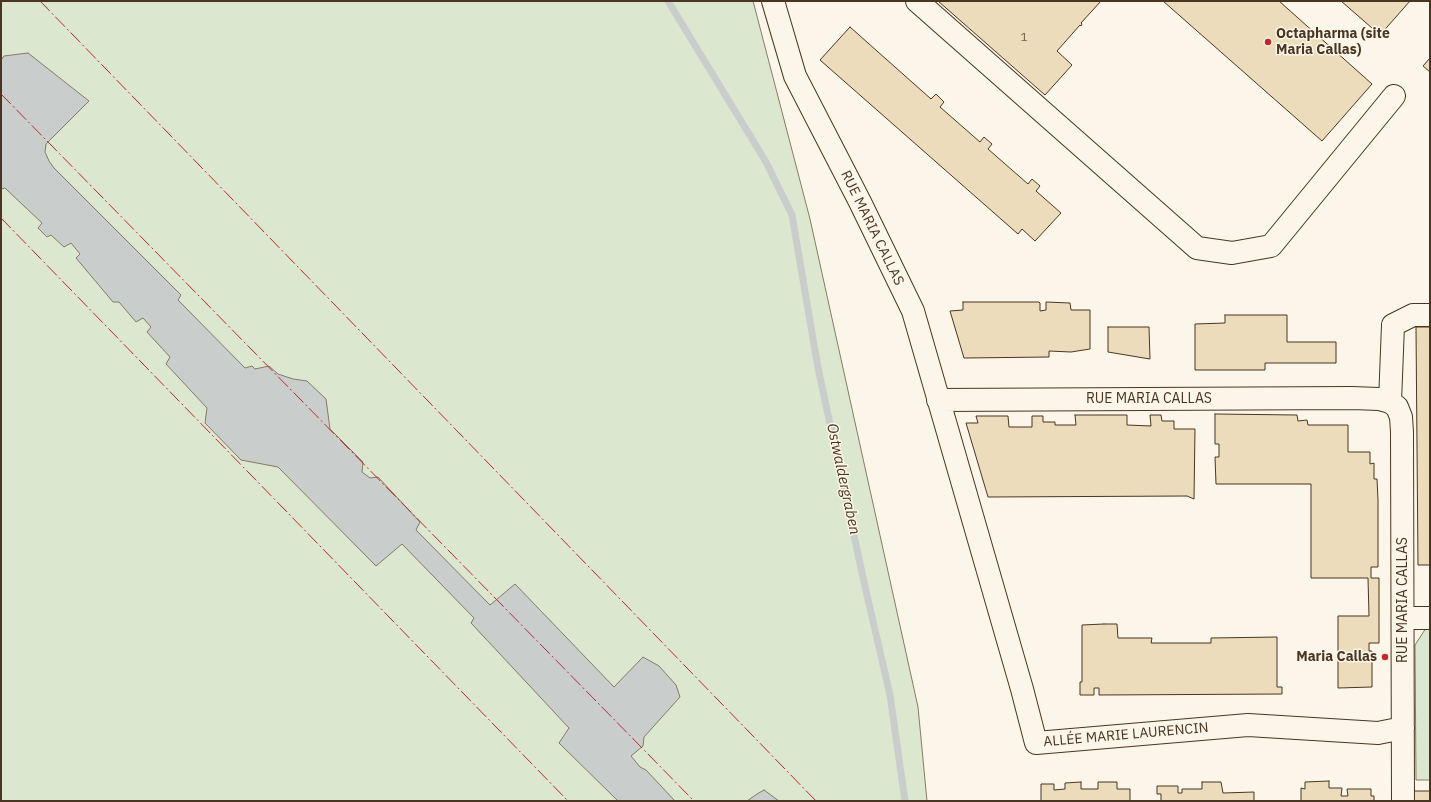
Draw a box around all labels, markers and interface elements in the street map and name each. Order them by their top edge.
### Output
place label: Octapharma (site Maria Callas) [1276,26,1390,58]
house number: 1 [1020,31,1028,45]
marker: Octapharma (site Maria Callas) [1263,37,1273,47]
street label: RUE MARIA CALLAS [837,168,907,288]
street label: RUE MARIA CALLAS [1086,391,1212,407]
water label: Ostwaldergraben [822,422,864,536]
street label: RUE MARIA CALLAS [1395,537,1411,663]
place label: Maria Callas [1296,649,1377,665]
marker: Maria Callas [1380,652,1390,662]
street label: ALLÉE MARIE LAURENCIN [1043,719,1209,751]

